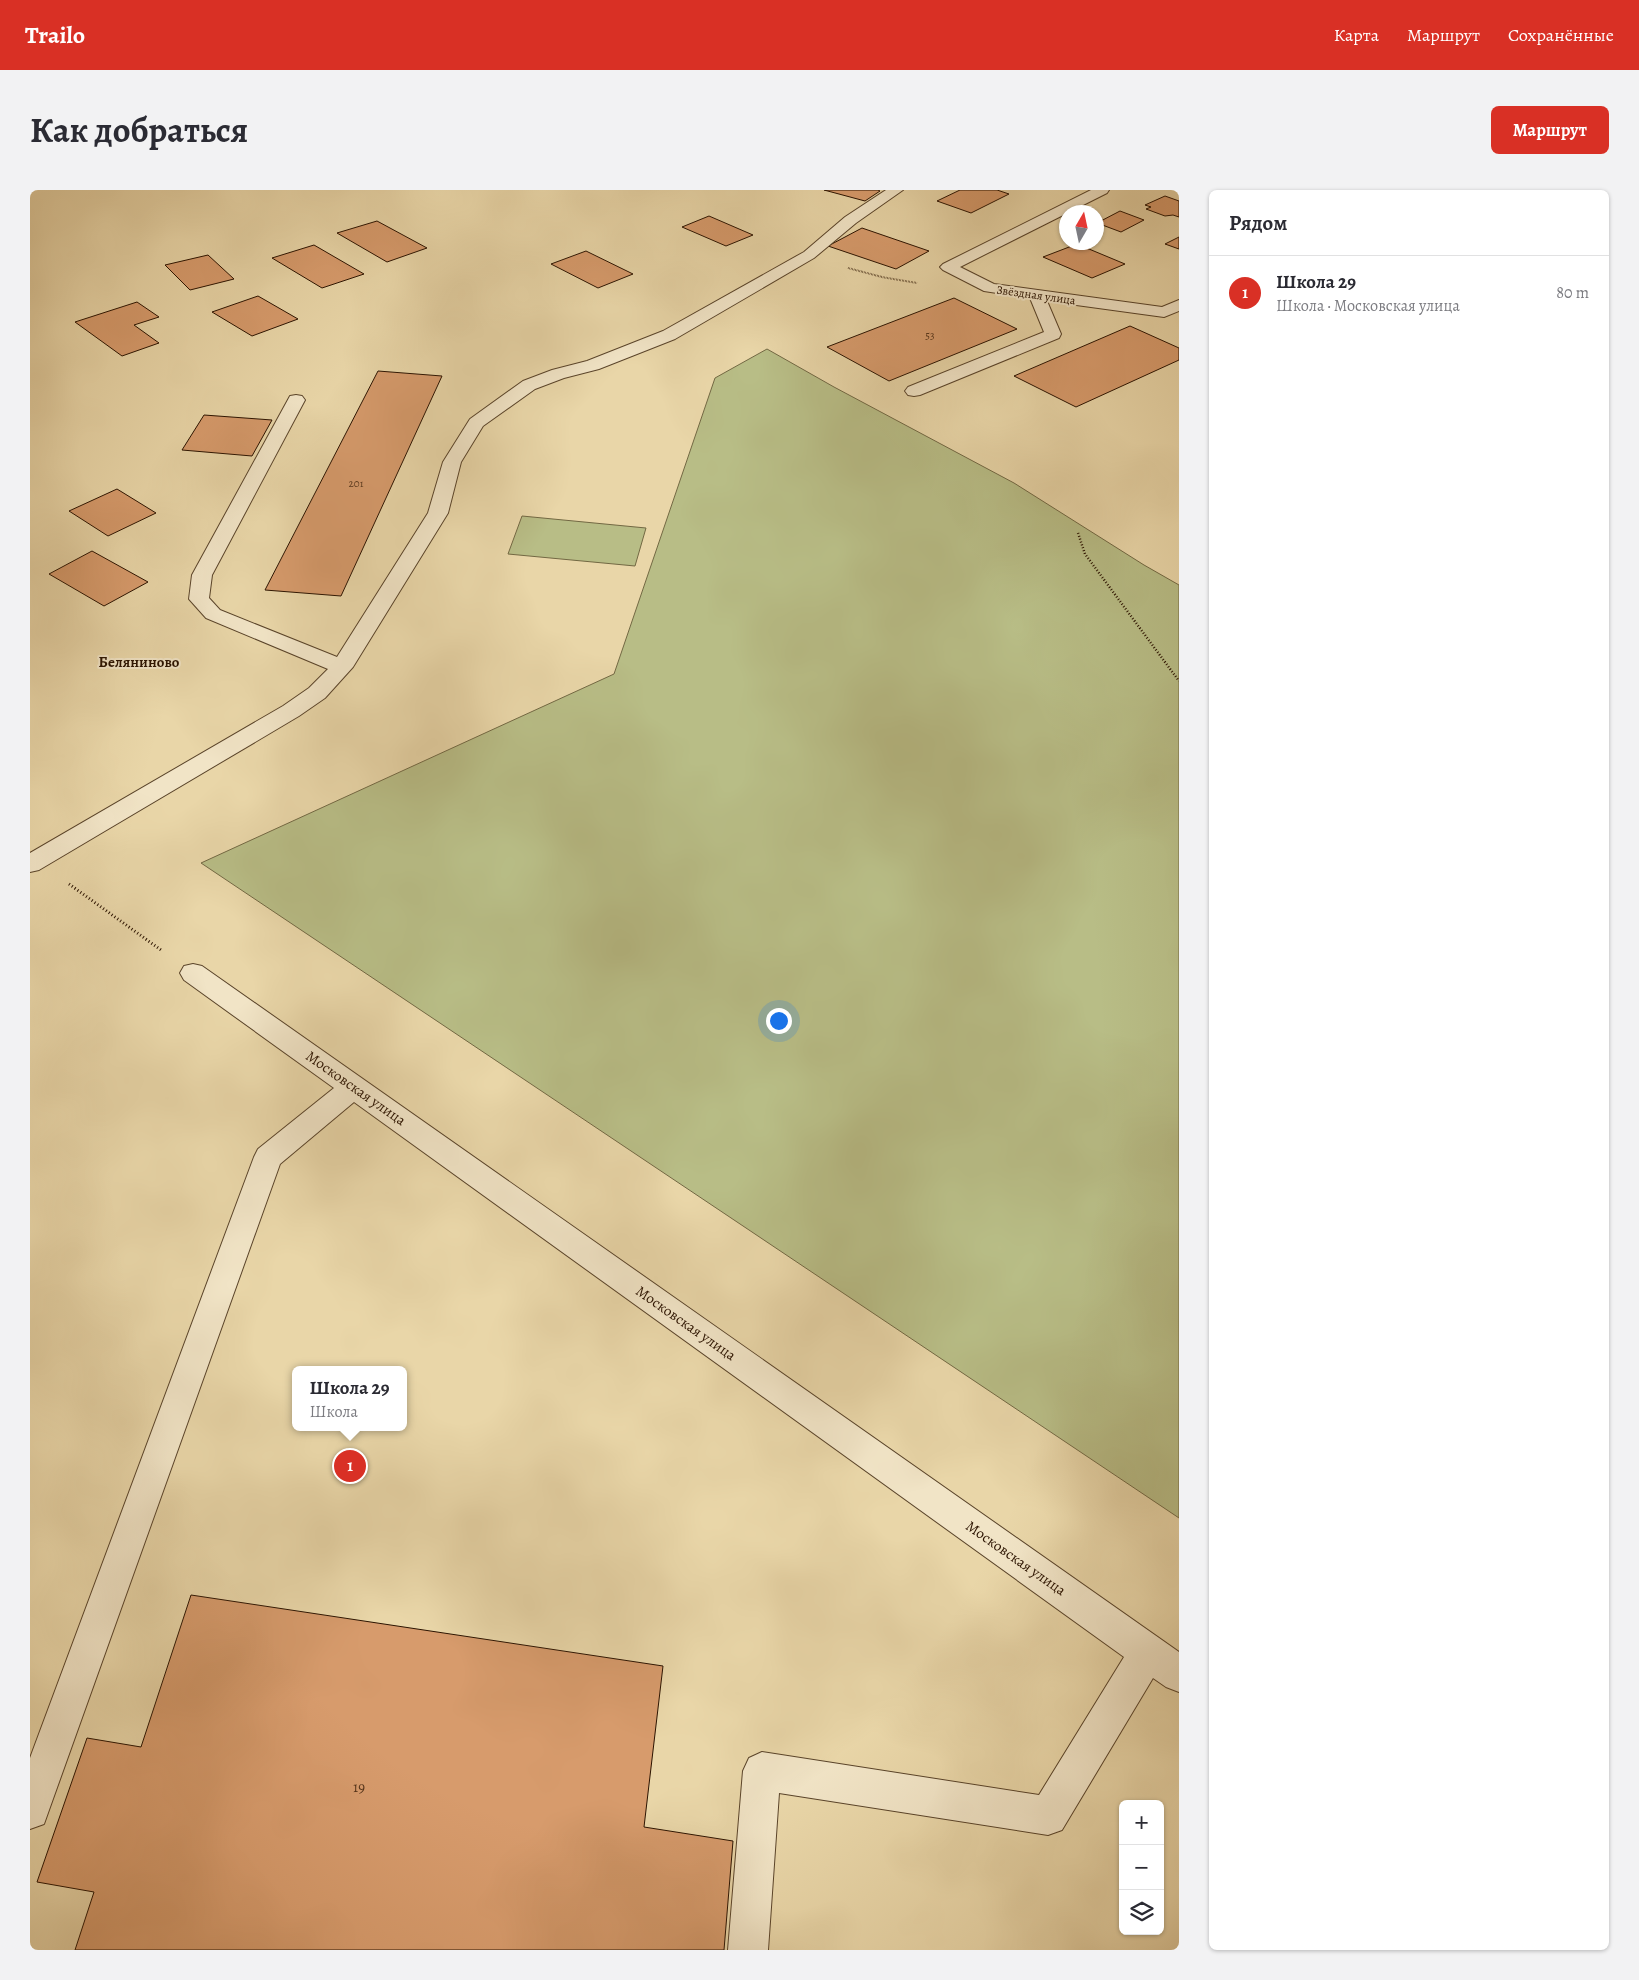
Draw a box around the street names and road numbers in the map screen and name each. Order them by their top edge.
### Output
street label: Звёздная улица [995,282,1077,309]
street label: Московская улица [302,1046,410,1130]
street label: Московская улица [632,1281,740,1365]
street label: Московская улица [962,1516,1070,1600]

